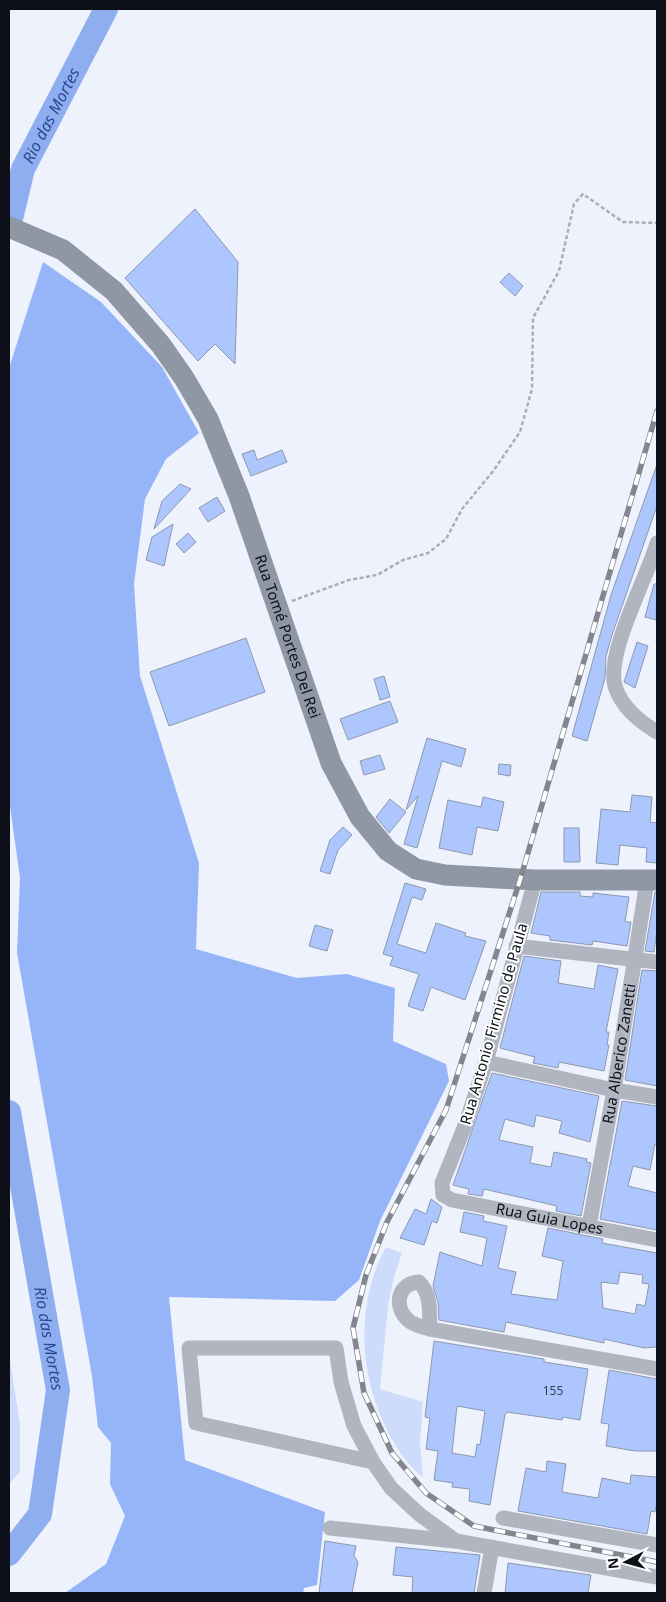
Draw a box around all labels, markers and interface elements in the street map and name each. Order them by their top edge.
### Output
water label: Rio das Mortes [17,64,85,167]
street label: Rua Tomé Portes Del Rei [251,552,326,721]
street label: Rua Antonio Firmino de Paula [455,921,531,1127]
street label: Rua Alberico Zanetti [597,982,640,1125]
street label: Rua Guia Lopes [494,1198,605,1238]
water label: Rio das Mortes [29,1285,69,1392]
house number: 155 [543,1382,563,1399]
north arrow [601,1537,651,1587]
text: N [603,1557,623,1570]

